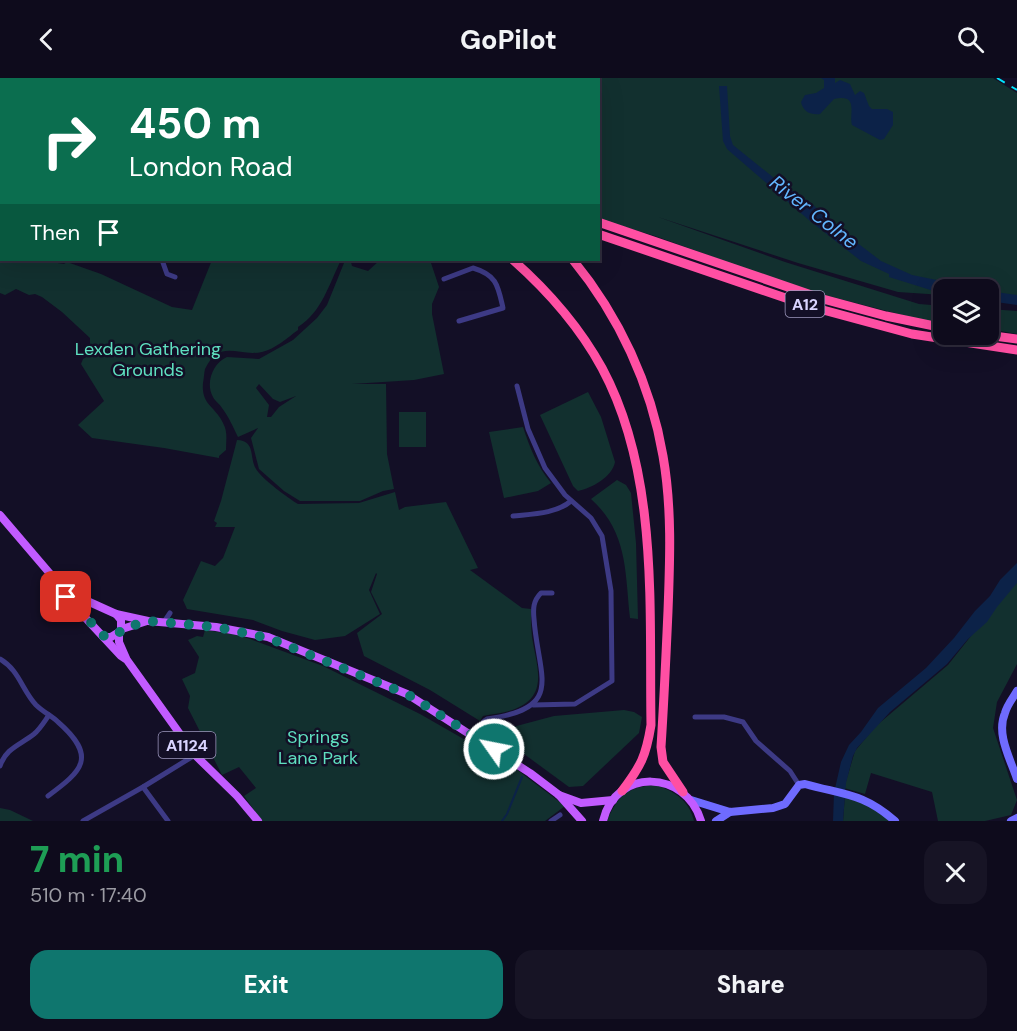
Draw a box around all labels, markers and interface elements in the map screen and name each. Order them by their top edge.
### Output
text: GoPilot [460,22,557,57]
icon: back [30,23,63,56]
icon: search [954,23,987,56]
text: 450 m [129,96,261,151]
icon: right [30,102,108,180]
text: London Road [129,149,293,184]
water label: River Colne [765,169,863,255]
icon: arrive [92,216,125,249]
text: Then [30,218,80,247]
map controls [933,279,999,345]
button: layers [933,279,999,345]
road number: A12 [786,291,824,317]
park label: Lexden Gathering Grounds [75,337,221,382]
pin [40,571,91,622]
icon: arrive [49,580,82,613]
position arrow [462,717,526,781]
park label: Springs Lane Park [278,725,358,770]
road number: A1124 [158,732,216,758]
text: 7 min [30,836,124,883]
button: close [924,841,987,904]
text: 510 m · 17:40 [30,882,147,908]
button: Exit [30,950,503,1019]
button: Share [515,950,987,1019]

